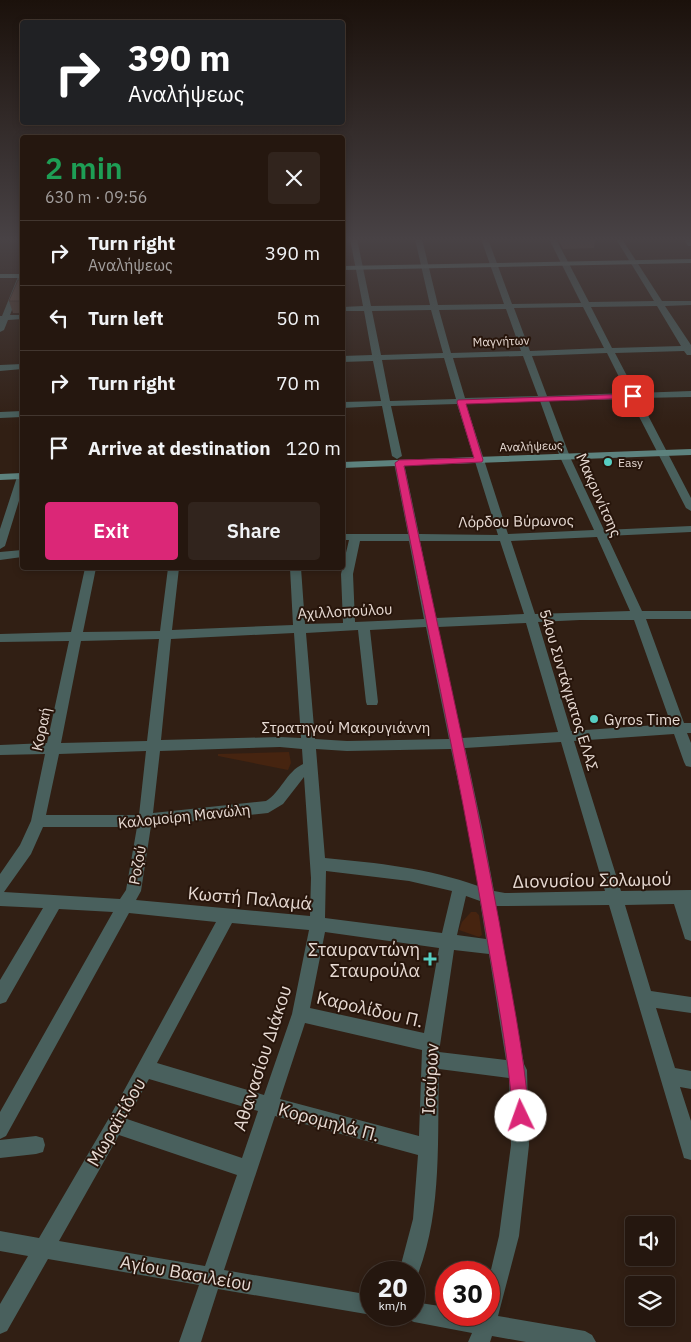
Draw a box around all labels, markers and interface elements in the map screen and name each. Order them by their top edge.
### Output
text: 390 m [128,35,231,81]
icon: right [45,40,110,105]
text: Αναλήψεως [128,79,244,108]
text: 2 min [45,148,123,187]
button: close [268,152,320,204]
text: 630 m · 09:56 [45,187,147,207]
text: Turn right [88,231,175,255]
icon: right [45,239,73,267]
text: 390 m [265,241,320,265]
text: Αναλήψεως [88,255,173,275]
icon: left [45,304,73,332]
text: Turn left [88,306,164,330]
text: 50 m [276,306,320,330]
street label: Μαγνήτων [472,333,530,349]
icon: right [45,369,73,397]
text: Turn right [88,371,175,395]
text: 70 m [276,371,320,395]
pin [612,375,654,417]
icon: arrive [619,382,647,410]
icon: arrive [45,434,73,462]
text: Arrive at destination [88,436,271,460]
text: 120 m [286,436,341,460]
street label: Αναλήψεως [499,437,563,455]
street label: Μακρυνίτσης [572,450,626,540]
place label: Easy [618,455,643,470]
marker: Easy [602,456,614,468]
button: Exit [45,502,178,560]
button: Share [188,502,320,560]
street label: Λόρδου Βύρωνος [458,510,574,532]
street label: Αχιλλοπούλου [297,599,393,623]
street label: 54ου Συντάγματος ΕΛΑΣ [535,607,603,773]
street label: Κοραή [27,705,55,753]
place label: Gyros Time [604,710,680,729]
marker: Gyros Time [588,713,600,725]
street label: Στρατηγού Μακρυγιάννη [262,718,430,737]
street label: Καλομοίρη Μανώλη [117,800,251,832]
street label: Ροζού [124,844,150,886]
street label: Διονυσίου Σολωμού [512,867,672,893]
street label: Κωστή Παλαμά [187,881,313,915]
place label: Σταυραντώνη Σταυρούλα [308,938,420,982]
marker: Σταυραντώνη Σταυρούλα [424,953,436,965]
street label: Αθανασίου Διάκου [228,982,296,1134]
street label: Καρολίδου Π. [314,986,426,1032]
street label: Ισαύρων [417,1043,443,1115]
street label: Μωραϊτίδου [81,1074,151,1170]
position arrow [494,1089,546,1141]
street label: Κορομηλά Π. [276,1097,382,1147]
map controls [625,1216,675,1326]
button: sound [625,1216,675,1266]
street label: Αγίου Βασιλείου [118,1250,254,1296]
speed limit sign: 30 [435,1261,500,1326]
text: 20 [377,1271,408,1304]
button: layers [625,1276,675,1326]
text: km/h [378,1298,407,1313]

